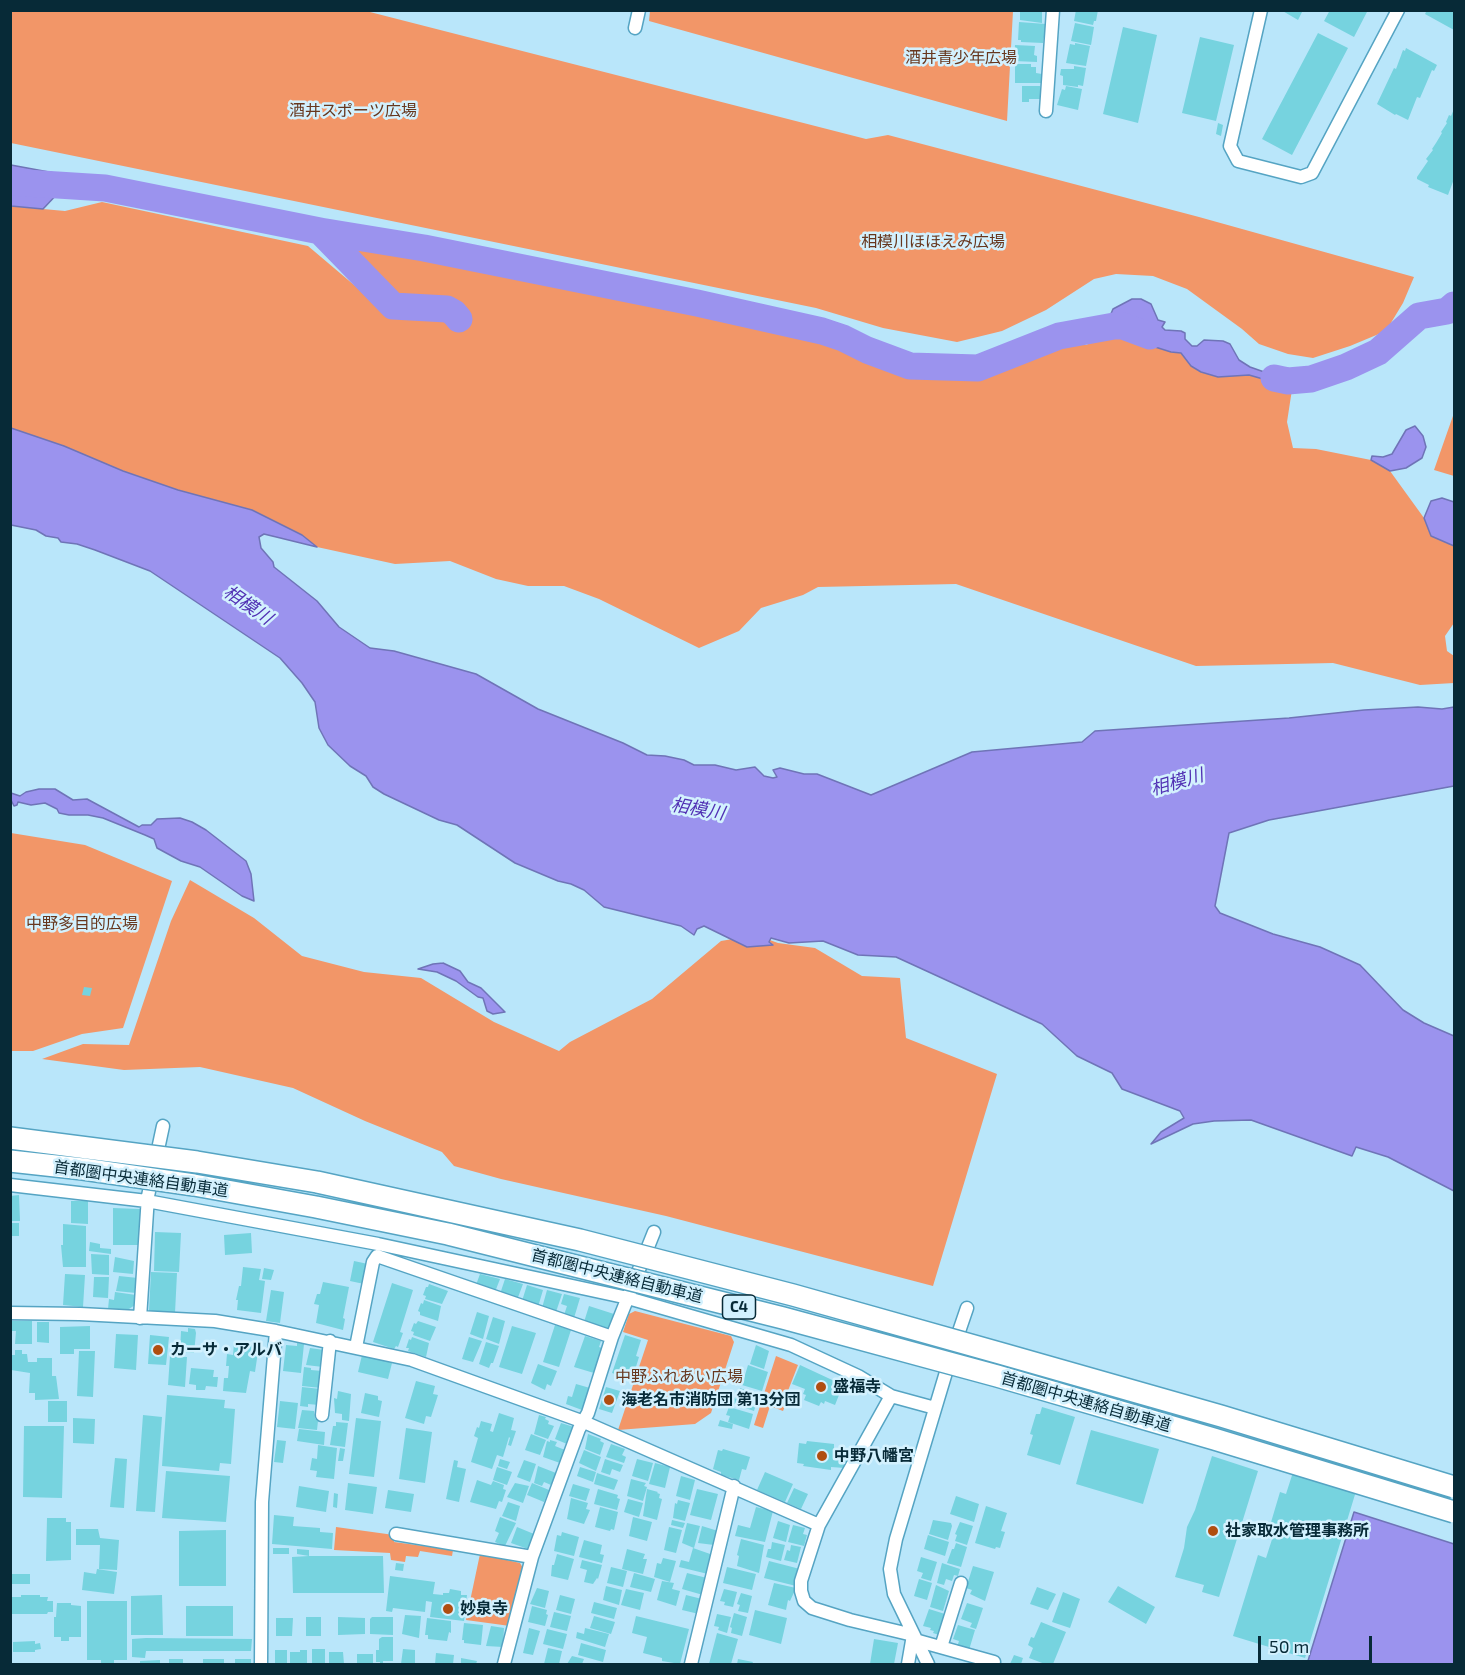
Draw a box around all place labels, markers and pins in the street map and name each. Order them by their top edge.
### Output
place label: カーサ・アルバ [170,1340,282,1360]
marker: カーサ・アルバ [151,1343,165,1357]
place label: 盛福寺 [833,1377,881,1397]
marker: 盛福寺 [814,1380,828,1394]
place label: 海老名市消防団 第13分団 [621,1390,800,1410]
marker: 海老名市消防団 第13分団 [602,1393,616,1407]
place label: 中野八幡宮 [834,1446,914,1466]
marker: 中野八幡宮 [815,1449,829,1463]
place label: 社家取水管理事務所 [1225,1521,1369,1541]
marker: 社家取水管理事務所 [1206,1524,1220,1538]
place label: 妙泉寺 [460,1599,508,1619]
marker: 妙泉寺 [441,1602,455,1616]

